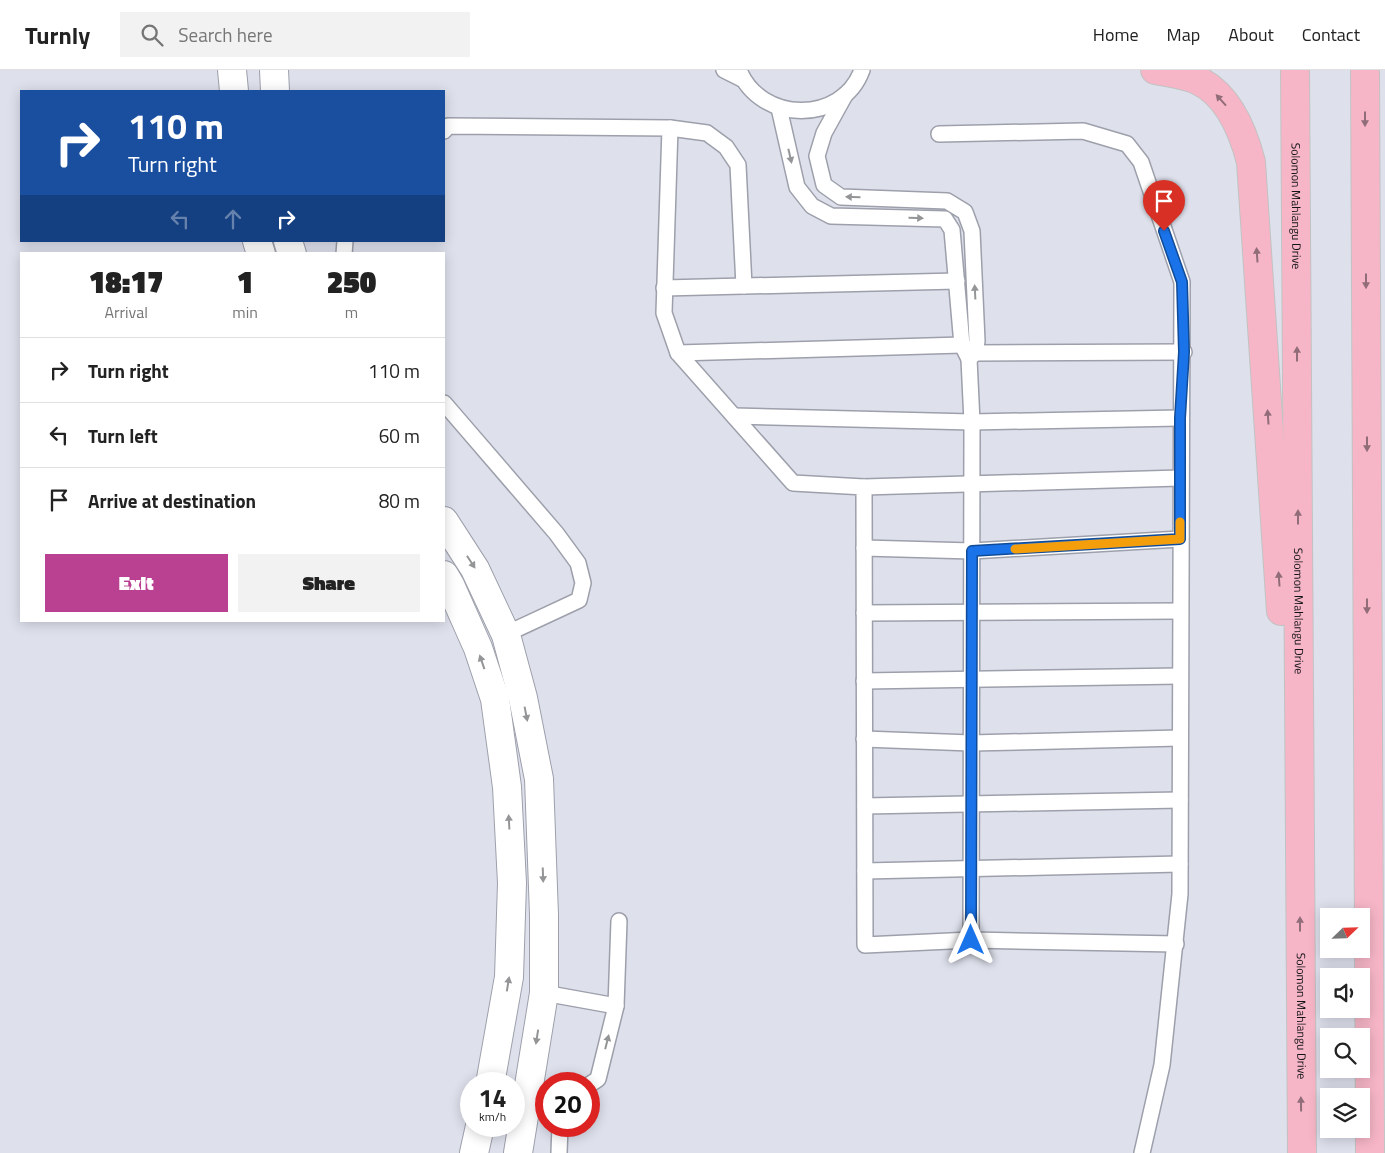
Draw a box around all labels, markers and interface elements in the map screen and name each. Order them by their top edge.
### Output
search box [120,12,470,57]
text: Turnly [25,17,90,53]
text: Search here [178,20,273,49]
icon: search [138,21,166,49]
text: Home [1093,21,1139,48]
text: Map [1167,21,1200,48]
text: About [1228,21,1274,48]
text: Contact [1302,21,1360,48]
one-way arrow [1216,94,1227,107]
text: 110 m [128,99,224,153]
icon: right [45,110,110,175]
one-way arrow [1361,111,1369,127]
street label: Solomon Mahlangu Drive [1286,143,1306,269]
text: Turn right [128,147,217,181]
one-way arrow [786,148,794,163]
pin [1143,180,1185,231]
icon: arrive [1150,187,1178,215]
one-way arrow [844,193,860,201]
icon: left [166,205,194,233]
icon: ahead [219,205,247,233]
icon: right [272,205,300,233]
one-way arrow [908,215,924,223]
one-way arrow [1253,246,1261,262]
text: 18:17 [89,259,163,305]
text: 1 [237,259,253,305]
text: 250 [327,259,376,305]
one-way arrow [1362,273,1370,289]
one-way arrow [971,284,979,300]
text: Arrival [104,300,148,324]
text: min [232,300,258,324]
text: m [345,300,358,324]
one-way arrow [1293,346,1301,362]
icon: right [45,356,73,384]
text: Turn right [88,356,169,385]
text: 110 m [368,356,420,385]
one-way arrow [1264,409,1272,425]
icon: left [45,421,73,449]
text: Turn left [88,421,158,450]
text: 60 m [379,421,420,450]
one-way arrow [1363,436,1371,452]
icon: arrive [45,486,73,514]
text: Arrive at destination [88,486,256,515]
text: 80 m [379,486,420,515]
one-way arrow [1294,509,1302,525]
street label: Solomon Mahlangu Drive [1289,548,1309,674]
button: Exit [45,554,228,612]
button: Share [238,554,420,612]
one-way arrow [466,556,475,569]
one-way arrow [1275,571,1283,587]
one-way arrow [1363,598,1371,614]
one-way arrow [478,655,485,670]
one-way arrow [522,706,530,722]
one-way arrow [504,814,512,830]
one-way arrow [539,867,547,883]
north arrow [1320,908,1370,958]
map controls [1320,908,1370,1138]
position arrow [944,913,996,965]
one-way arrow [1296,916,1304,932]
street label: Solomon Mahlangu Drive [1292,953,1312,1079]
button: sound [1320,968,1370,1018]
one-way arrow [504,976,512,992]
button: search [1320,1028,1370,1078]
one-way arrow [533,1029,541,1045]
one-way arrow [603,1035,611,1050]
speed limit sign: 20 [535,1072,600,1137]
text: 14 [478,1079,507,1117]
button: layers [1320,1088,1370,1138]
one-way arrow [1297,1096,1305,1112]
text: km/h [479,1107,506,1126]

